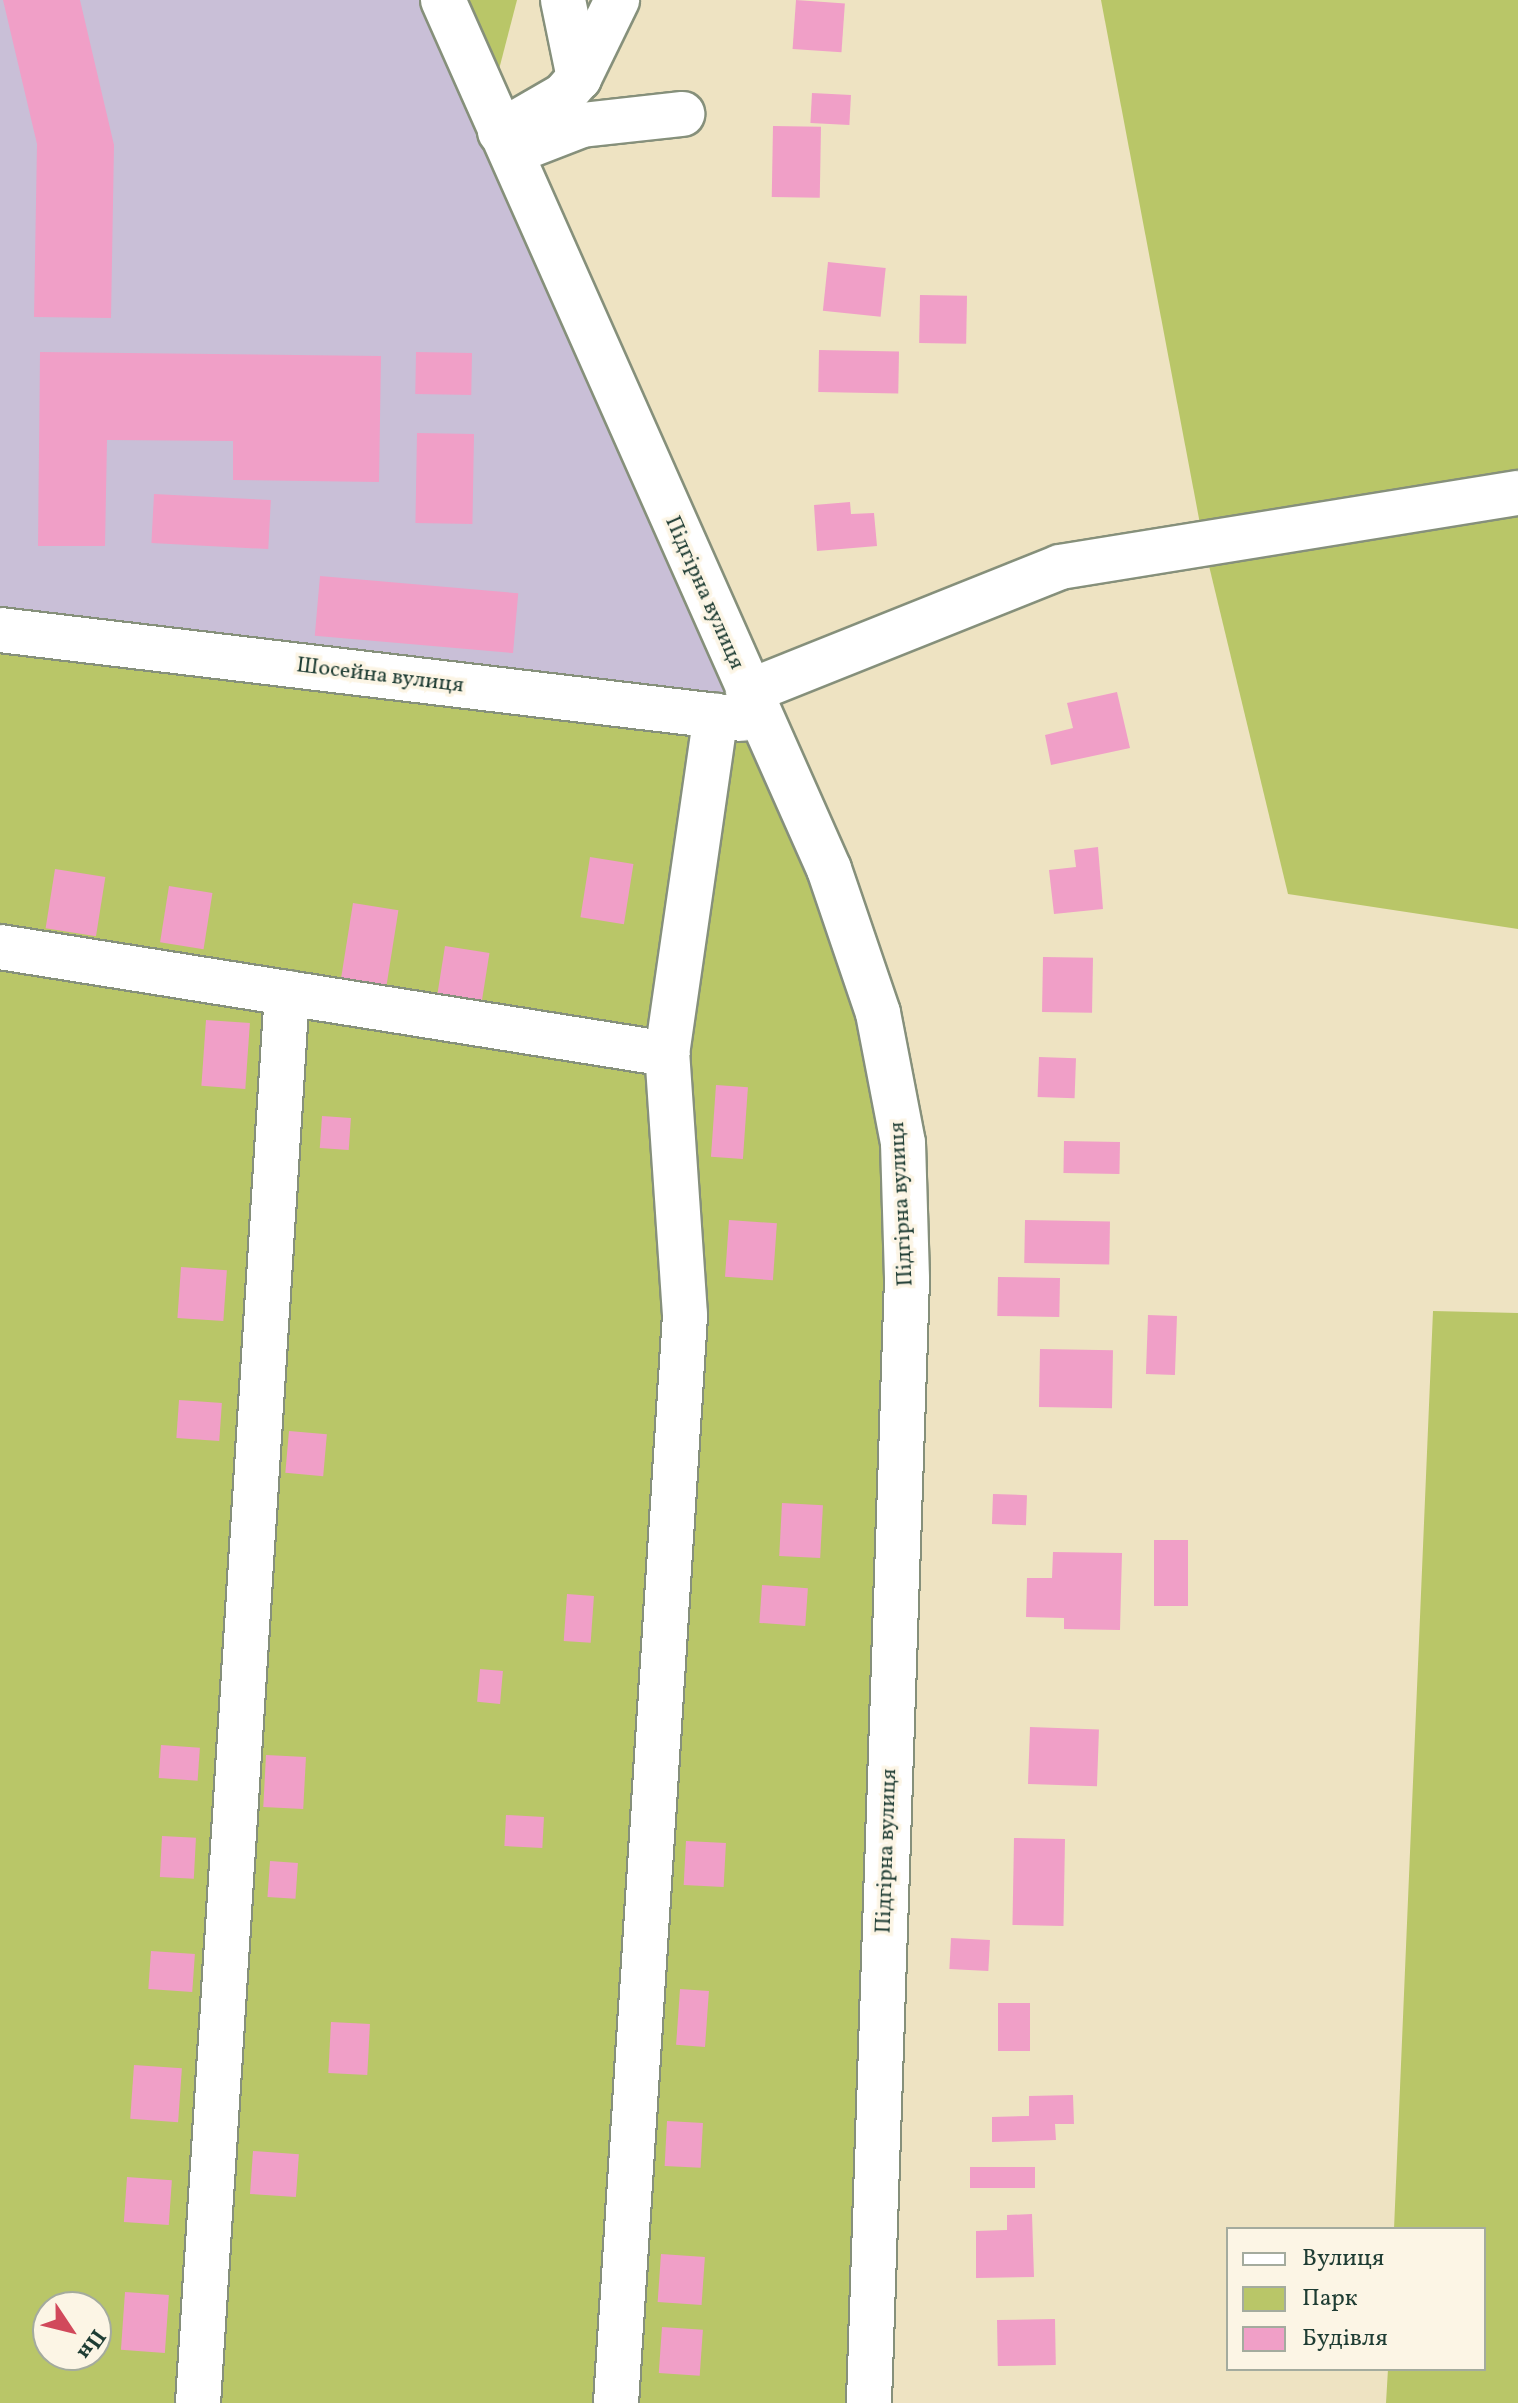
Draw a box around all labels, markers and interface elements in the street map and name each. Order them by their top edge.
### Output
street label: Підгірна вулиця [658,512,750,674]
street label: Шосейна вулиця [295,653,465,699]
street label: Підгірна вулиця [884,1121,920,1287]
street label: Підгірна вулиця [871,1768,903,1934]
legend [1226,2227,1486,2371]
text: Вулиця [1302,2242,1384,2276]
text: Парк [1302,2282,1358,2316]
north arrow [32,2291,112,2371]
text: Пн [69,2322,112,2366]
text: Будівля [1302,2322,1388,2356]

